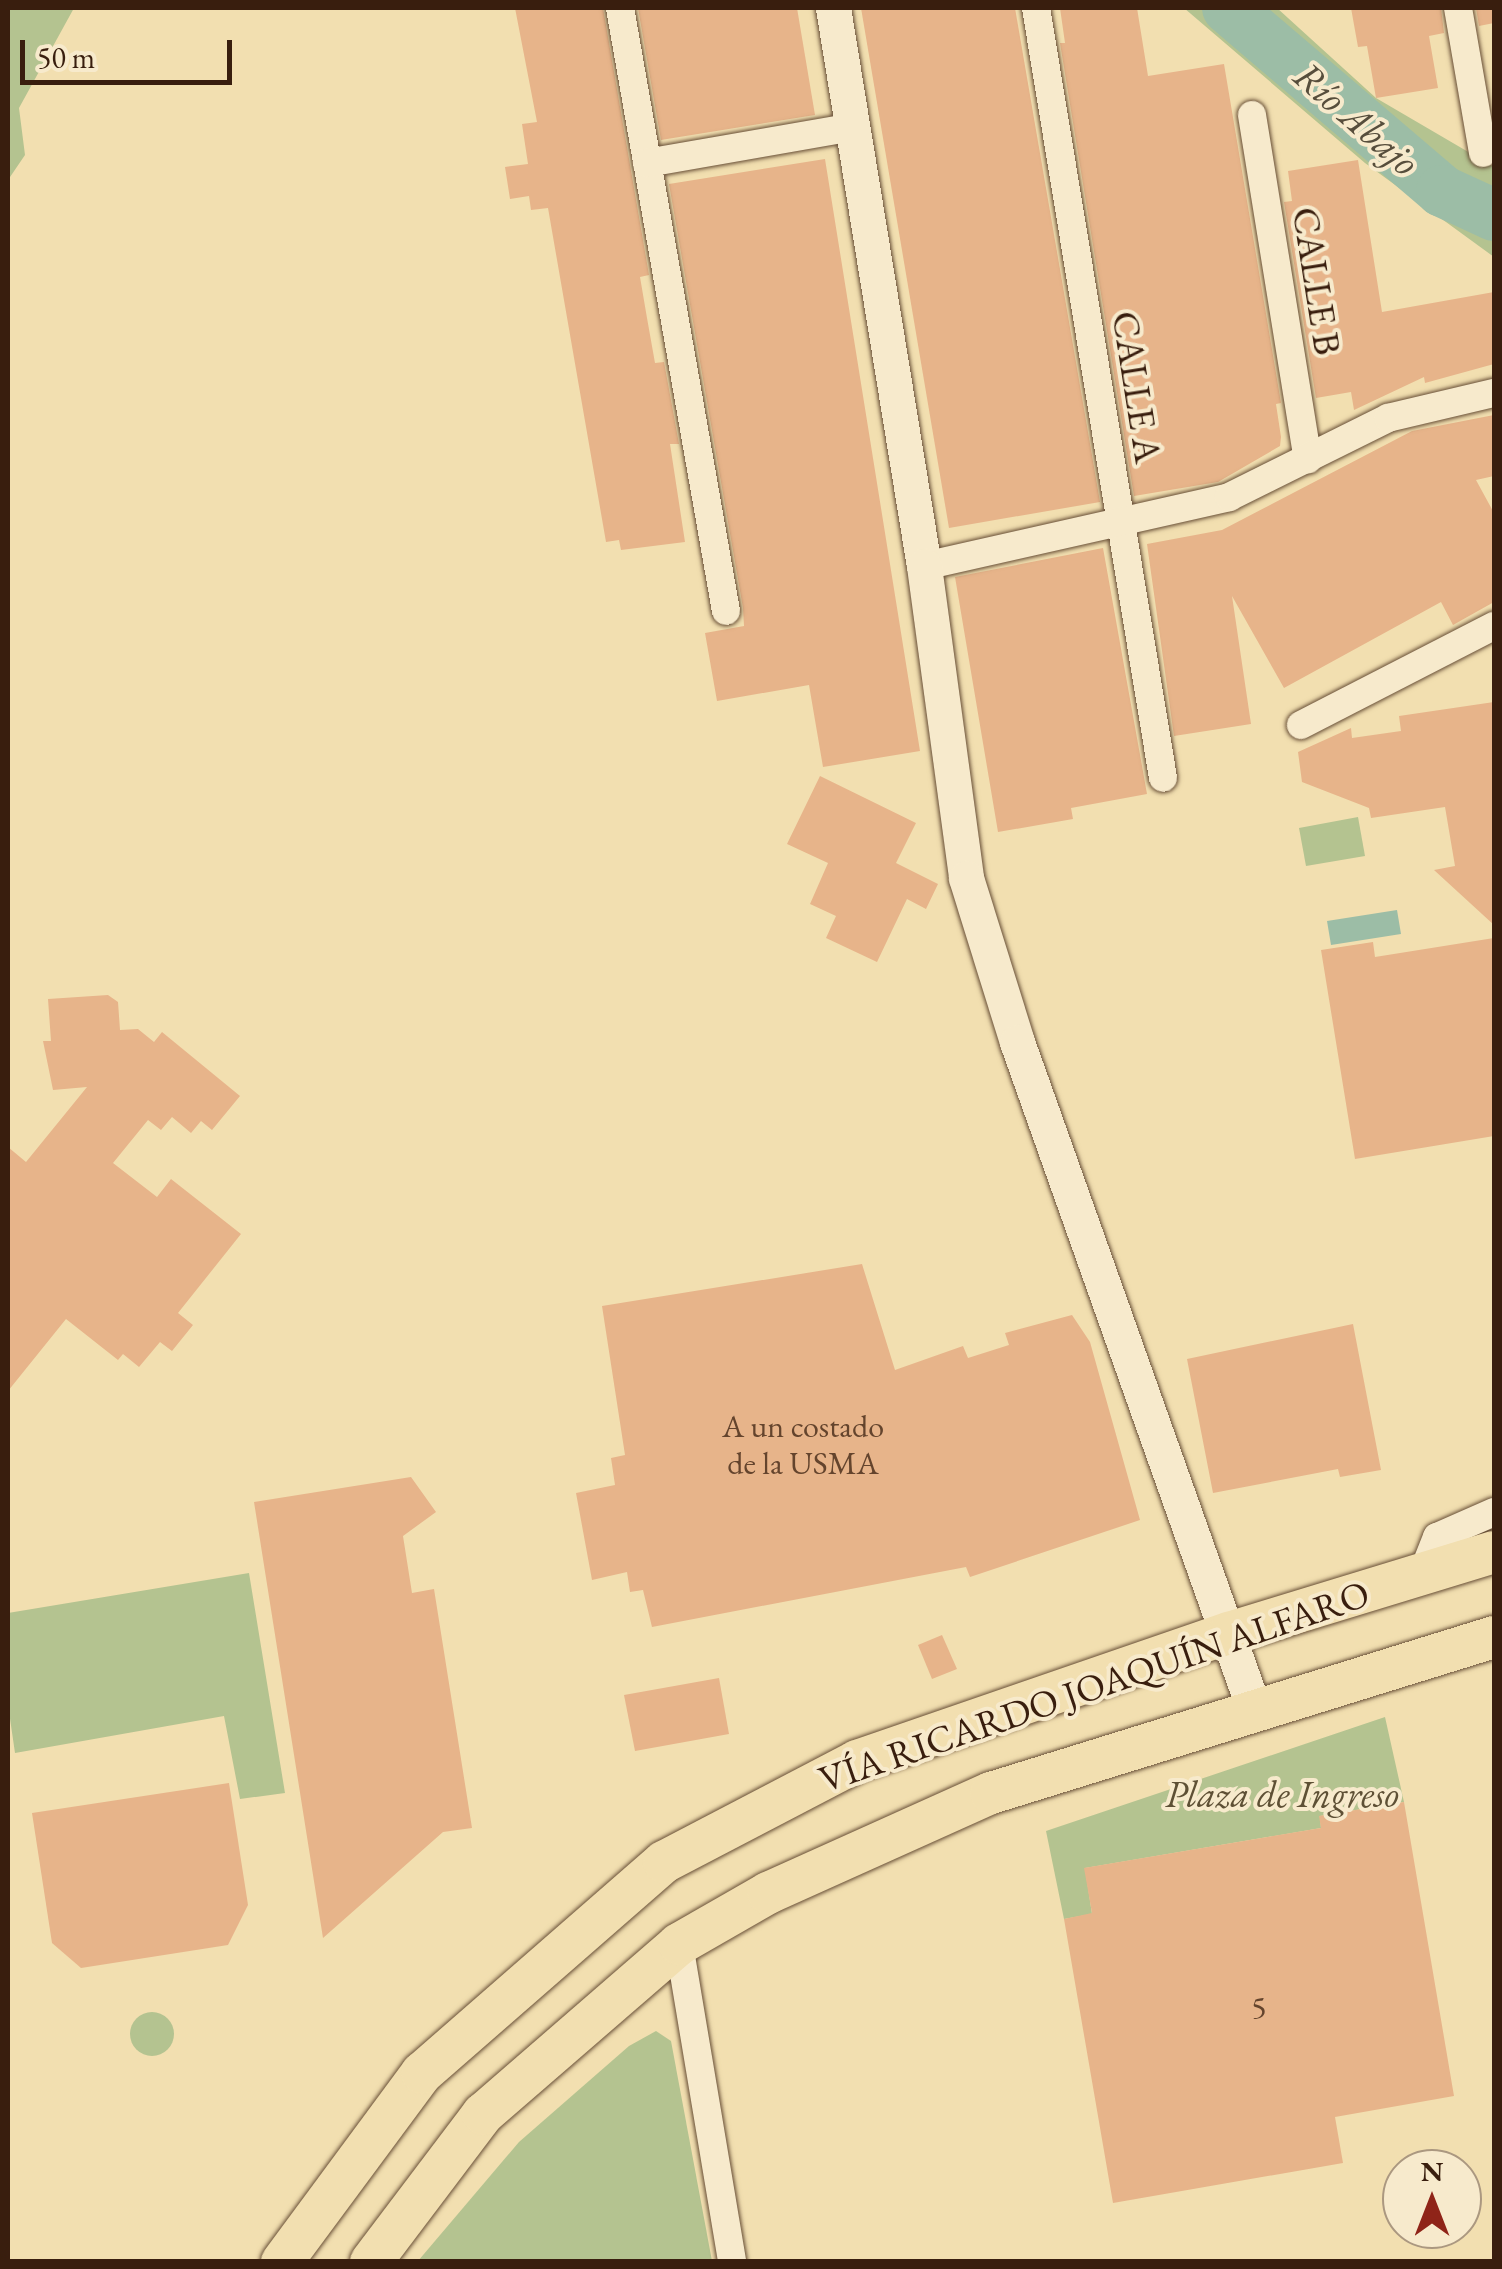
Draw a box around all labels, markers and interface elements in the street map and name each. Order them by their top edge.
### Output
scale bar [25,20,238,82]
text: 50 m [37,38,95,77]
water label: Río Abajo [1285,51,1429,185]
street label: CALLE B [1283,204,1351,358]
street label: CALLE A [1103,308,1171,466]
house number: A un costado de la USMA [722,1408,884,1483]
street label: VÍA RICARDO JOAQUÍN ALFARO [813,1570,1375,1802]
park label: Plaza de Ingreso [1165,1771,1399,1817]
house number: 5 [1251,1988,1267,2026]
north arrow [1382,2149,1482,2249]
text: N [1421,2153,1443,2189]

